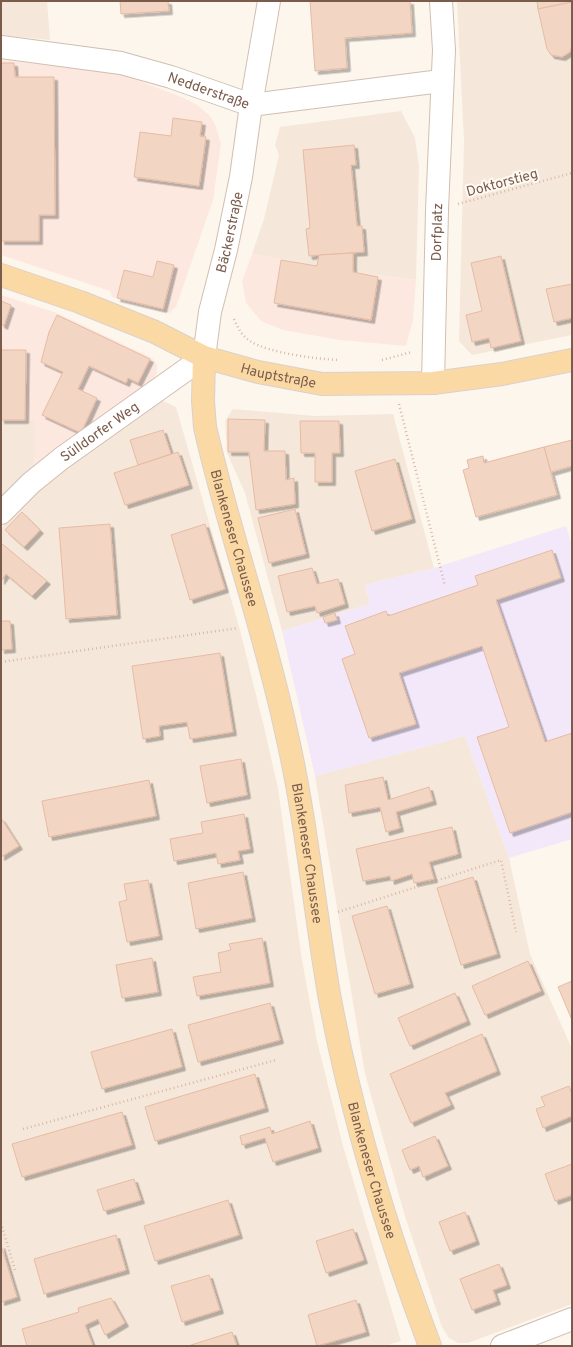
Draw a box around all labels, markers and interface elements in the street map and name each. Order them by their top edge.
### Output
street label: Nedderstraße [165,69,251,114]
street label: Doktorstieg [465,166,540,201]
street label: Bäckerstraße [213,190,248,275]
street label: Dorfplatz [429,203,447,261]
street label: Hauptstraße [238,361,317,393]
street label: Sülldorfer Weg [58,399,143,466]
street label: Blankeneser Chaussee [206,468,261,609]
street label: Blankeneser Chaussee [287,782,325,925]
street label: Blankeneser Chaussee [343,1100,399,1242]

